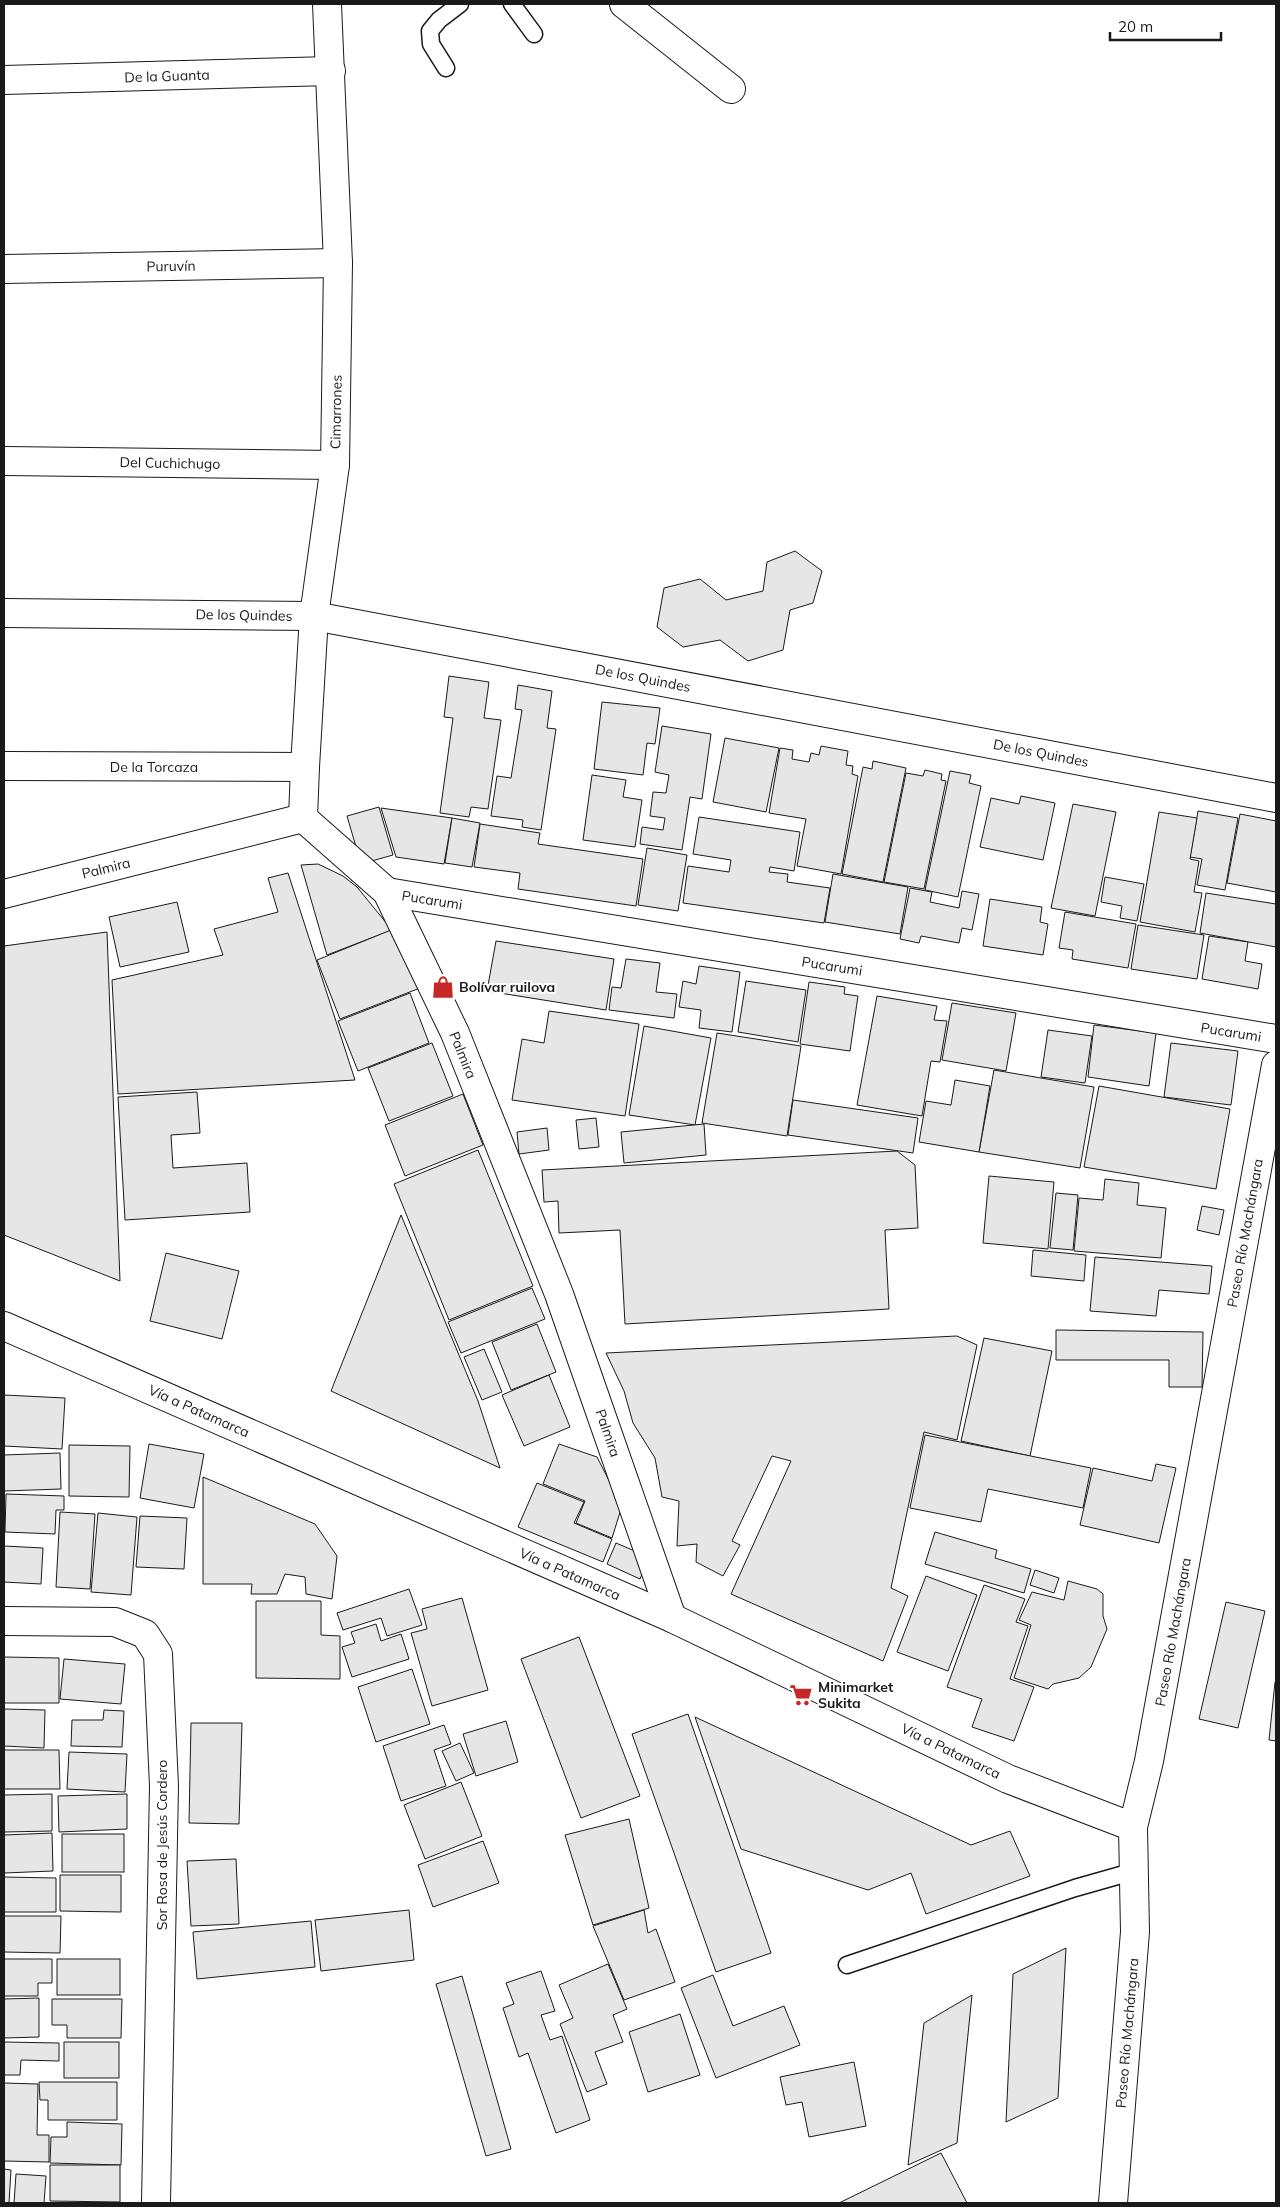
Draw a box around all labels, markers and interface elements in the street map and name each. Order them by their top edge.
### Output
scale bar [1110,10,1221,42]
text: 20 m [1118,17,1153,36]
street label: De la Guanta [124,66,210,86]
street label: Puruvín [146,257,196,275]
street label: Cimarrones [326,375,346,449]
street label: Del Cuchichugo [120,453,220,473]
street label: De los Quindes [195,605,293,625]
street label: De los Quindes [594,660,692,696]
street label: De los Quindes [992,735,1090,771]
street label: De la Torcaza [110,758,198,776]
street label: Palmira [80,853,132,883]
street label: Pucarumi [400,886,464,914]
street label: Pucarumi [800,952,864,980]
shop icon: Bolívar ruilova [430,974,456,1000]
place label: Bolívar ruilova [459,978,555,996]
street label: Pucarumi [1199,1018,1263,1046]
street label: Palmira [445,1029,481,1081]
street label: Paseo Río Machángara [1223,1157,1267,1309]
street label: Vía a Patamarca [146,1381,252,1441]
street label: Palmira [591,1407,625,1459]
street label: Vía a Patamarca [517,1544,623,1604]
street label: Paseo Río Machángara [1151,1556,1195,1708]
place label: Minimarket Sukita [818,1678,894,1712]
supermarket icon: Minimarket Sukita [788,1682,814,1708]
street label: Vía a Patamarca [898,1719,1004,1783]
street label: Sor Rosa de Jesús Cordero [153,1760,171,1930]
street label: Paseo Río Machángara [1111,1957,1143,2109]

